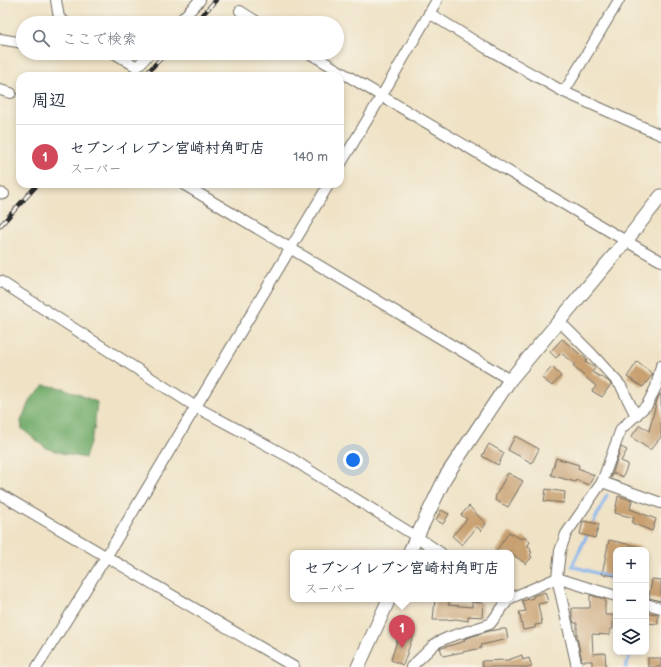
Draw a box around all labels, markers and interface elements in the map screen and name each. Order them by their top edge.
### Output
search box [16,16,344,60]
icon: search [30,27,52,49]
text: ここで検索 [62,30,137,49]
text: 周辺 [32,91,66,111]
text: セブンイレブン宮崎村角町店 [70,139,265,158]
text: 1 [42,149,48,165]
text: 140 m [293,149,328,165]
text: スーパー [70,161,121,177]
your location [343,450,363,470]
map controls [613,547,649,655]
button: + [613,547,649,583]
popup [290,550,514,602]
text: セブンイレブン宮崎村角町店 [304,559,500,578]
text: スーパー [304,581,356,597]
button: − [613,583,649,619]
pin: 1 [389,615,415,648]
button: layers [613,619,649,655]

